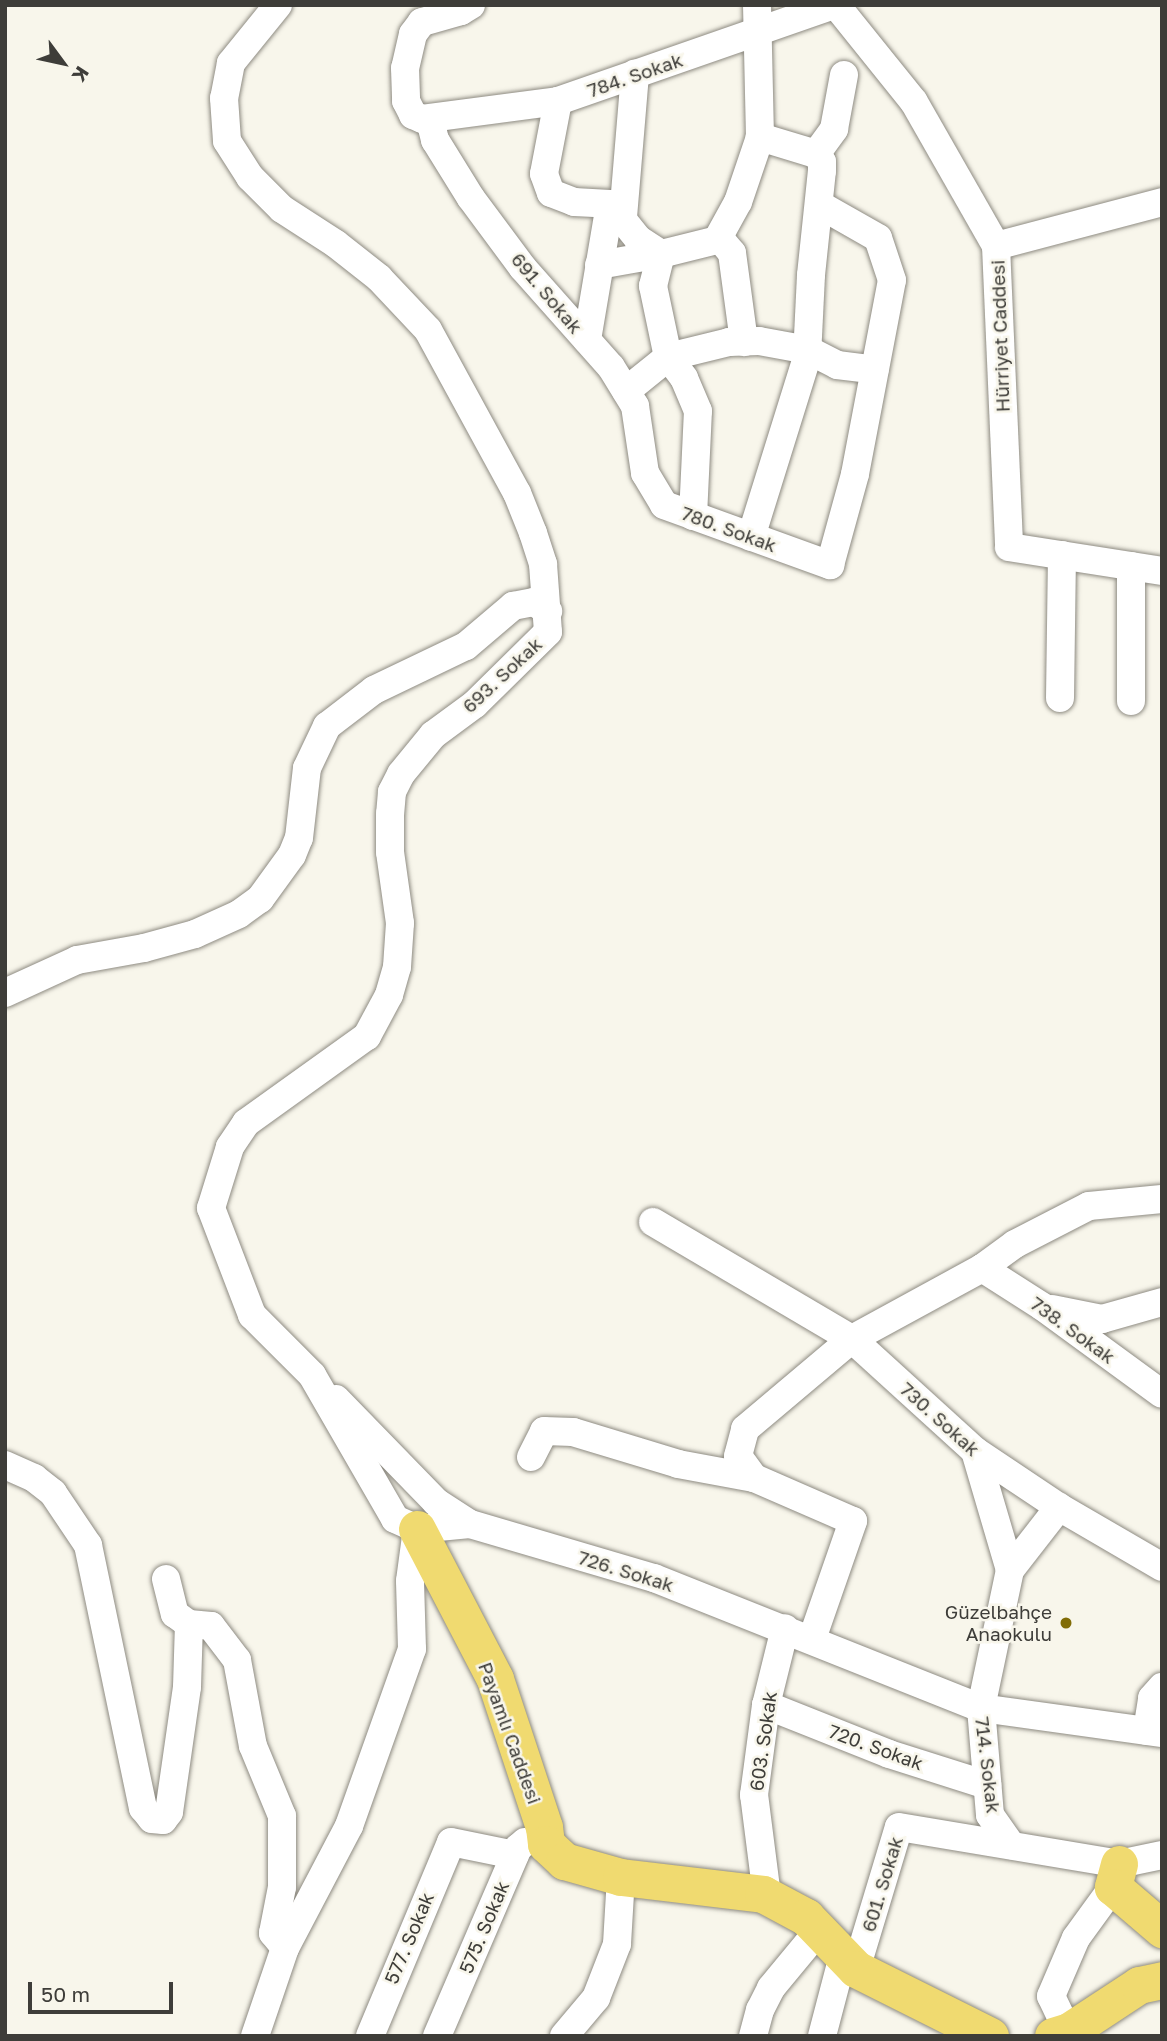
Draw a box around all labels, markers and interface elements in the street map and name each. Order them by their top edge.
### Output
north arrow [28,28,98,98]
street label: 784. Sokak [584,48,686,102]
text: K [68,63,94,87]
street label: 691. Sokak [507,248,587,338]
street label: Hürriyet Caddesi [986,259,1014,413]
street label: 780. Sokak [678,501,780,557]
street label: 693. Sokak [458,633,546,717]
street label: 738. Sokak [1026,1292,1120,1368]
street label: 730. Sokak [896,1377,984,1461]
street label: 726. Sokak [576,1546,676,1596]
place label: Güzelbahçe Anaokulu [945,1601,1052,1645]
marker: Güzelbahçe Anaokulu [1058,1615,1074,1631]
street label: Payamlı Caddesi [474,1659,546,1807]
street label: 603. Sokak [745,1690,781,1792]
street label: 714. Sokak [971,1716,1005,1814]
street label: 720. Sokak [826,1719,926,1775]
street label: 601. Sokak [857,1834,907,1934]
street label: 575. Sokak [454,1877,514,1977]
street label: 577. Sokak [380,1889,438,1987]
scale bar [32,1968,177,2012]
text: 50 m [41,1981,90,2007]

